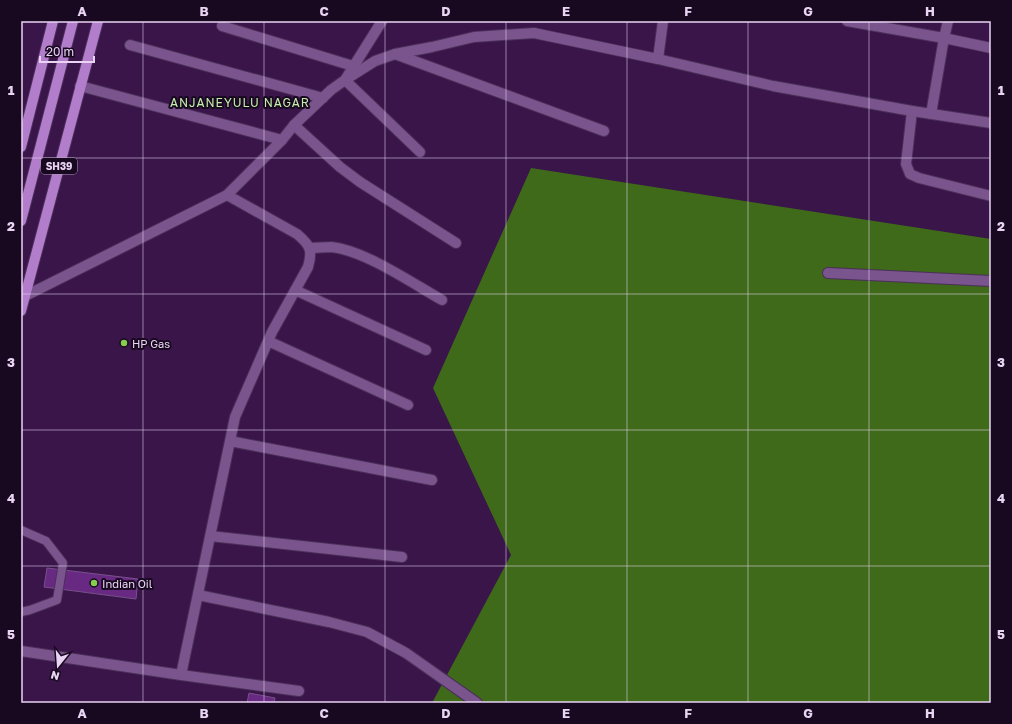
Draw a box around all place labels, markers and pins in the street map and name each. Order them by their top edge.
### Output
place label: HP Gas [132,337,170,350]
marker: HP Gas [119,338,129,348]
place label: Indian Oil [102,577,153,590]
marker: Indian Oil [89,578,99,588]

